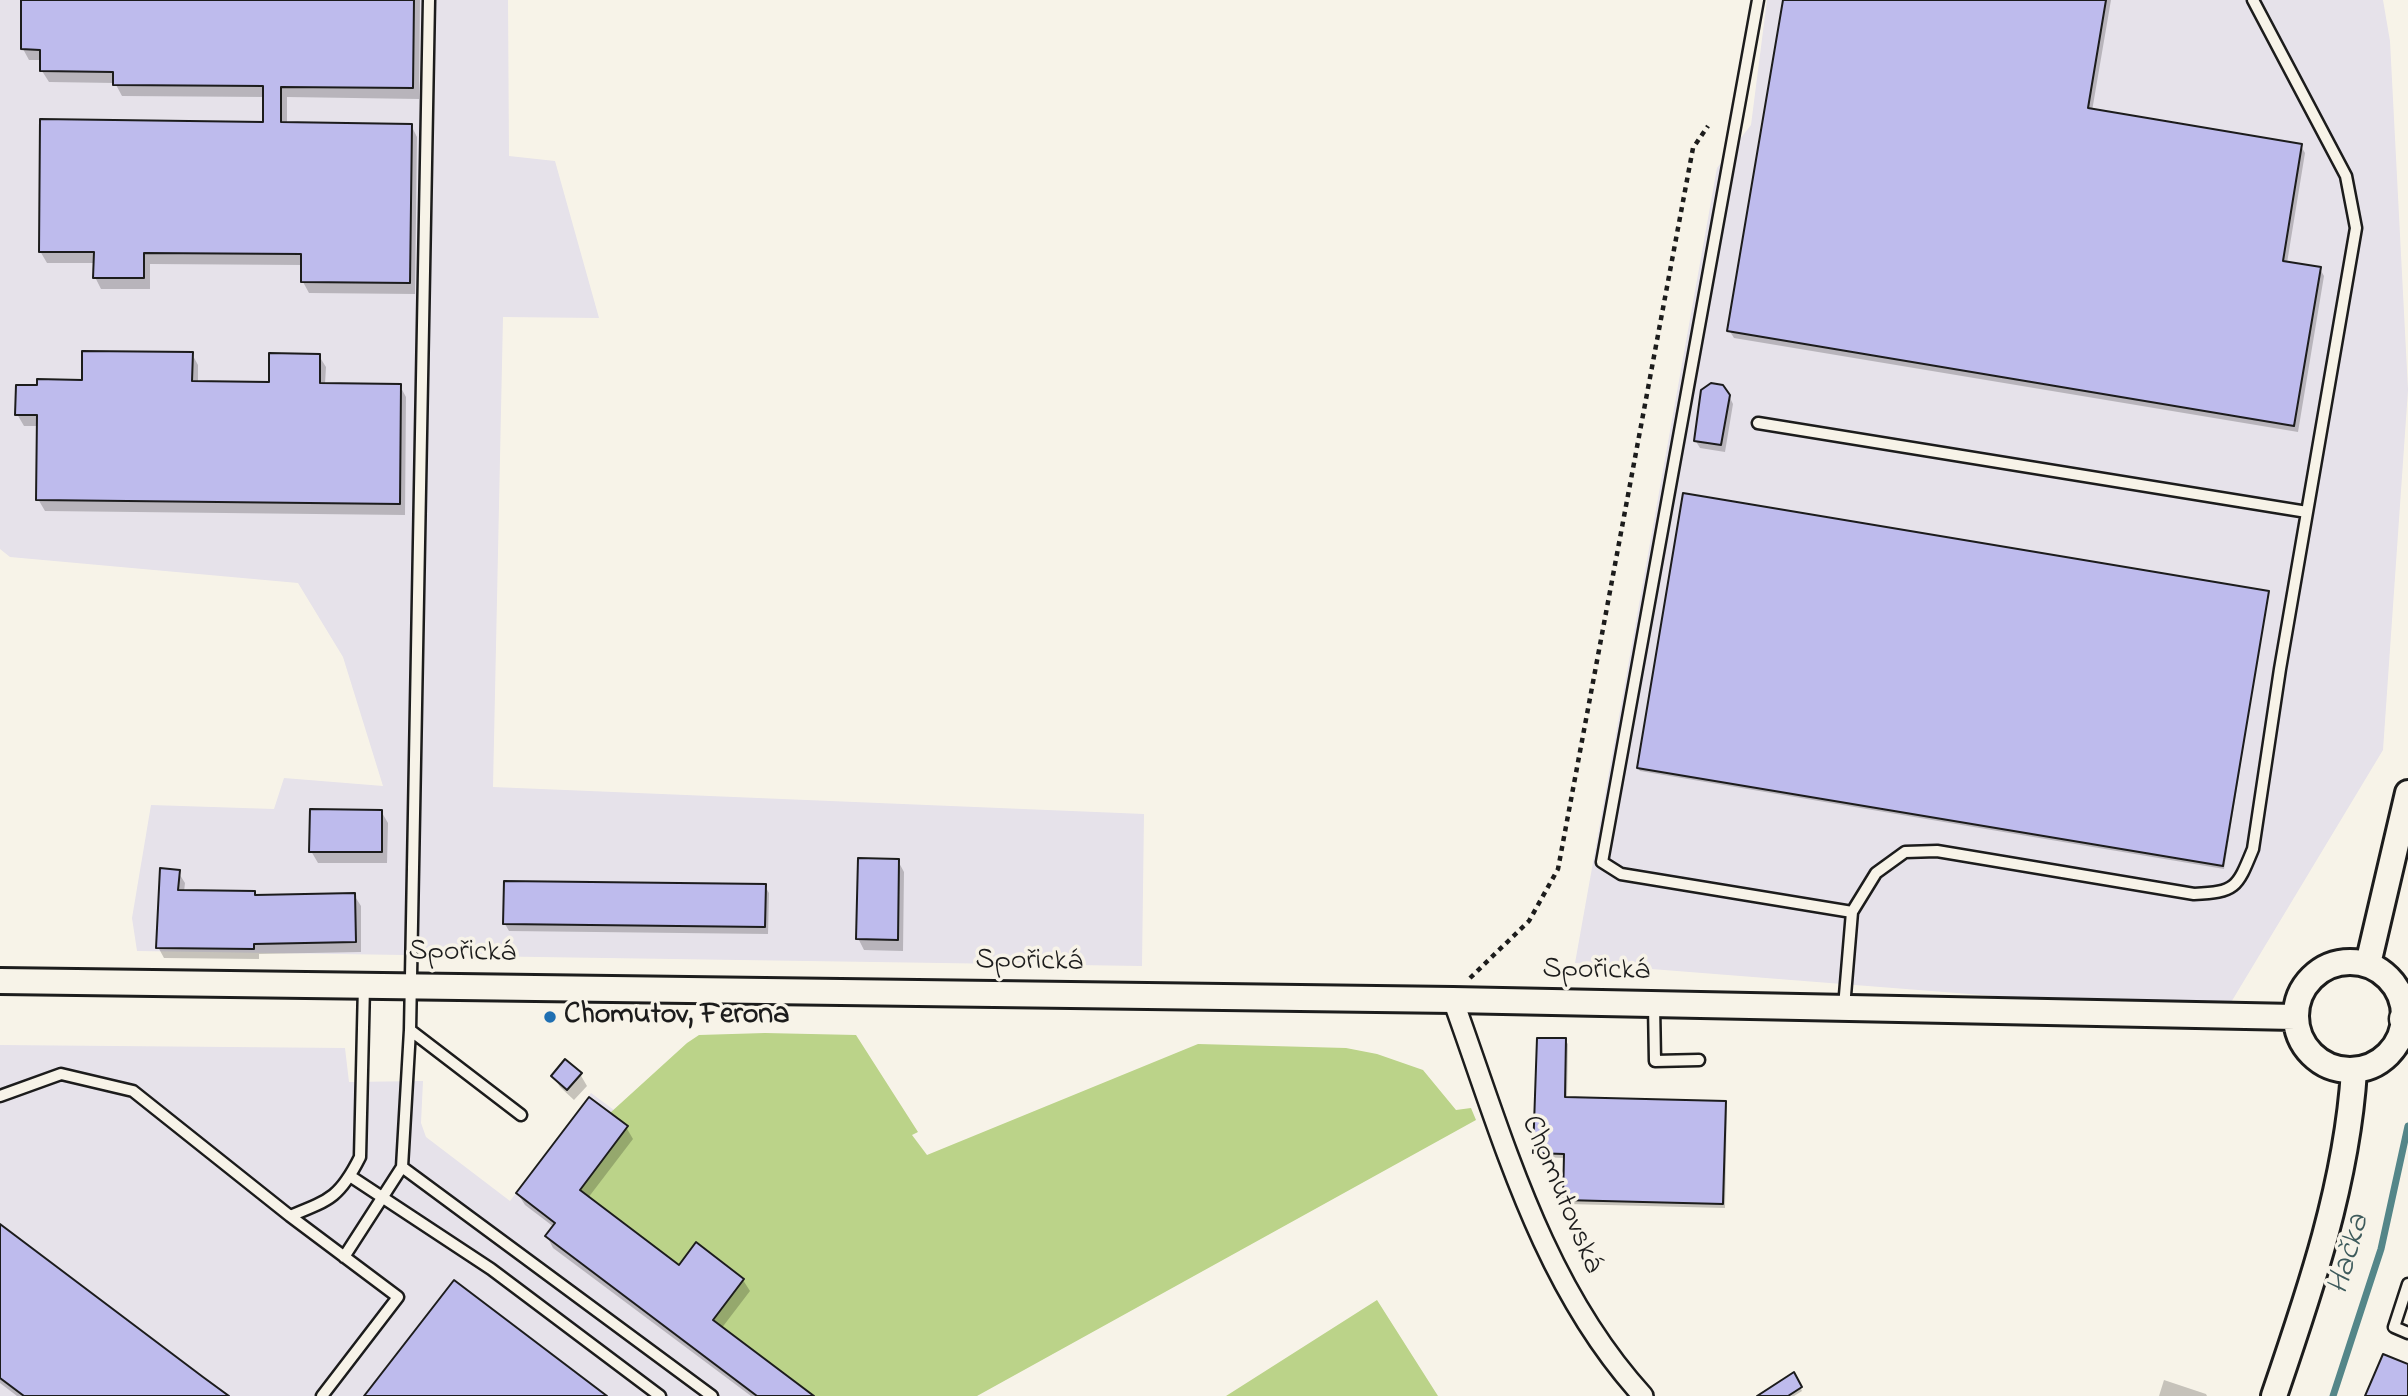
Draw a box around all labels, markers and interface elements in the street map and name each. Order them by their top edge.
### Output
street label: Spořická [408,935,516,973]
street label: Spořická [975,944,1083,982]
street label: Spořická [1542,953,1650,991]
place label: Chomutov, Ferona [564,999,789,1035]
marker: Chomutov, Ferona [542,1009,558,1025]
street label: Chomutovská [1511,1111,1609,1279]
water label: Hačka [2321,1211,2381,1299]

